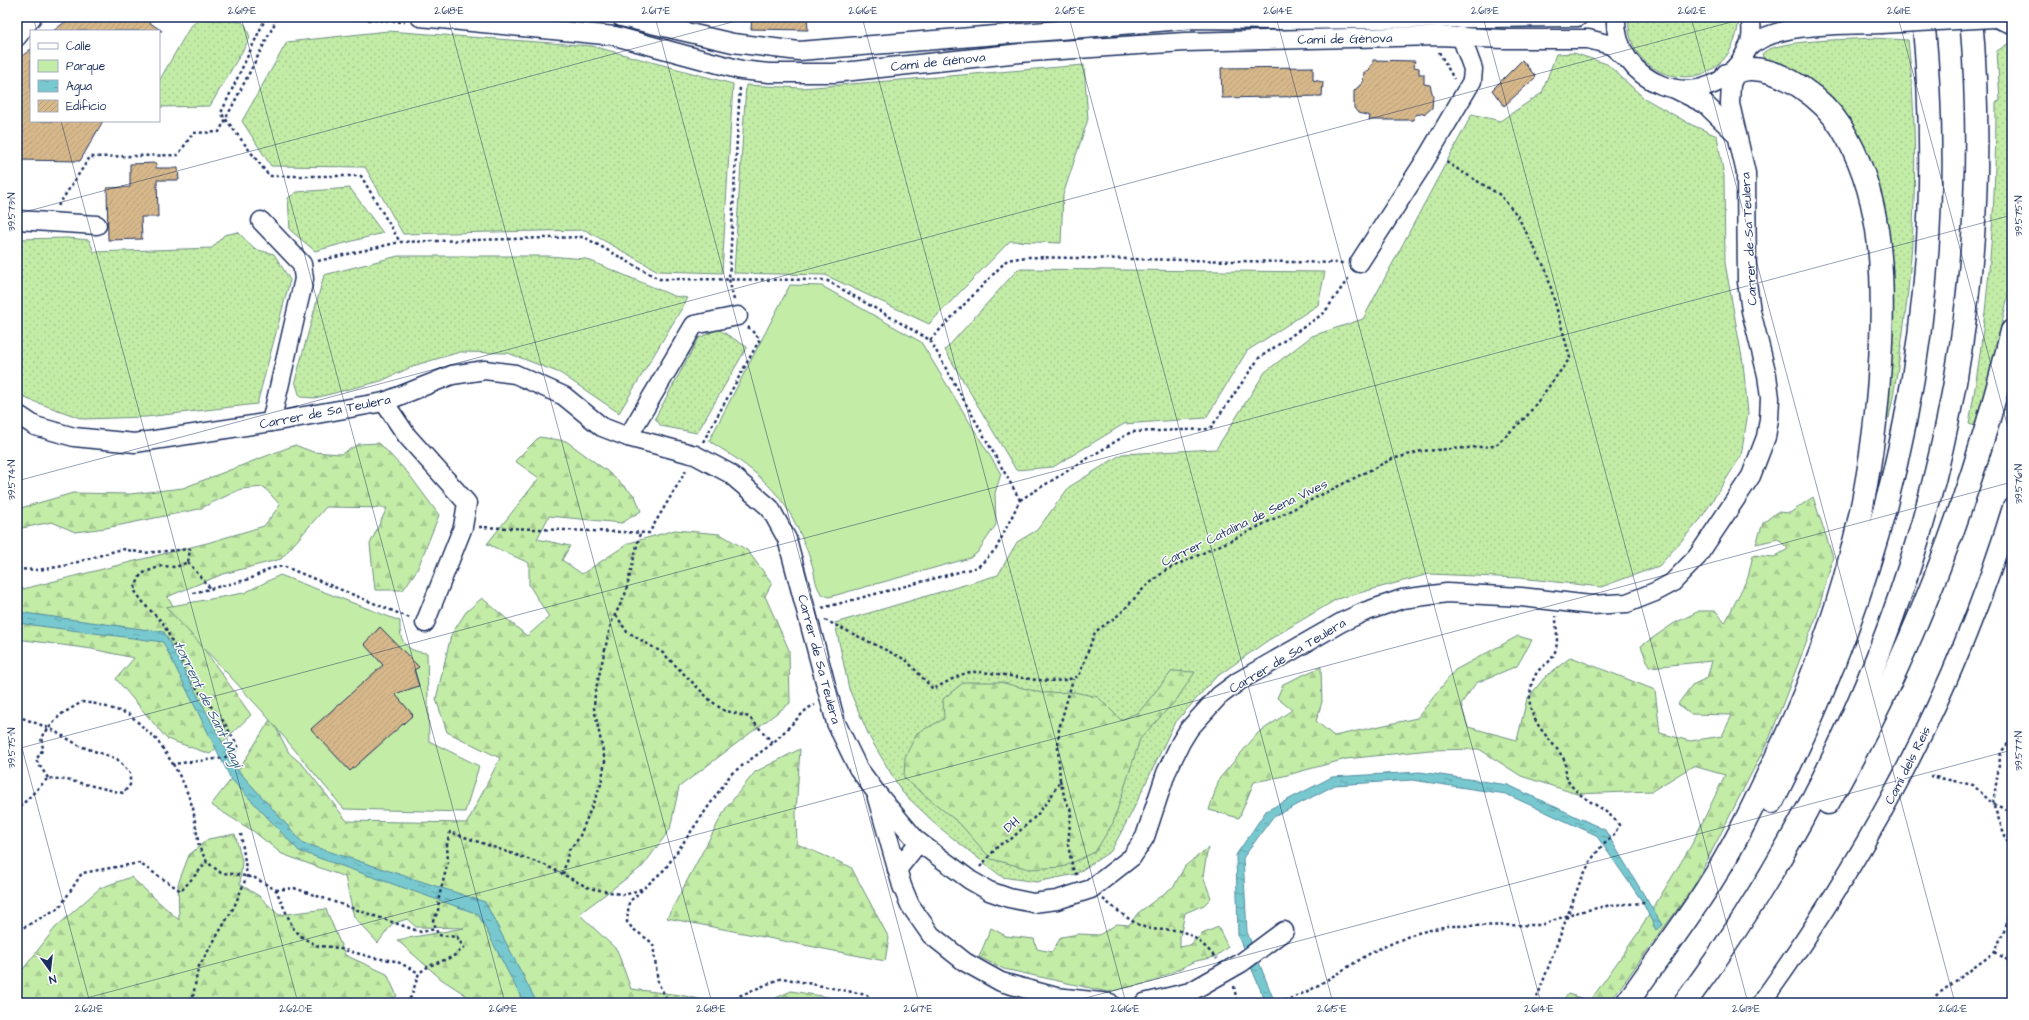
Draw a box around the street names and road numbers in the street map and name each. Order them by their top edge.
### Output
street label: Camí de Gènova [1297,29,1393,49]
street label: Camí de Gènova [890,48,987,76]
street label: Carrer de Sa Teulera [1737,172,1761,306]
street label: Carrer de Sa Teulera [258,390,393,434]
street label: Carrer Catalina de Sena Vives [1158,475,1331,571]
street label: Carrer de Sa Teulera [793,593,845,726]
street label: Carrer de Sa Teulera [1226,614,1350,698]
street label: Camí dels Reis [1880,723,1936,808]
street label: DH [1000,813,1024,837]

